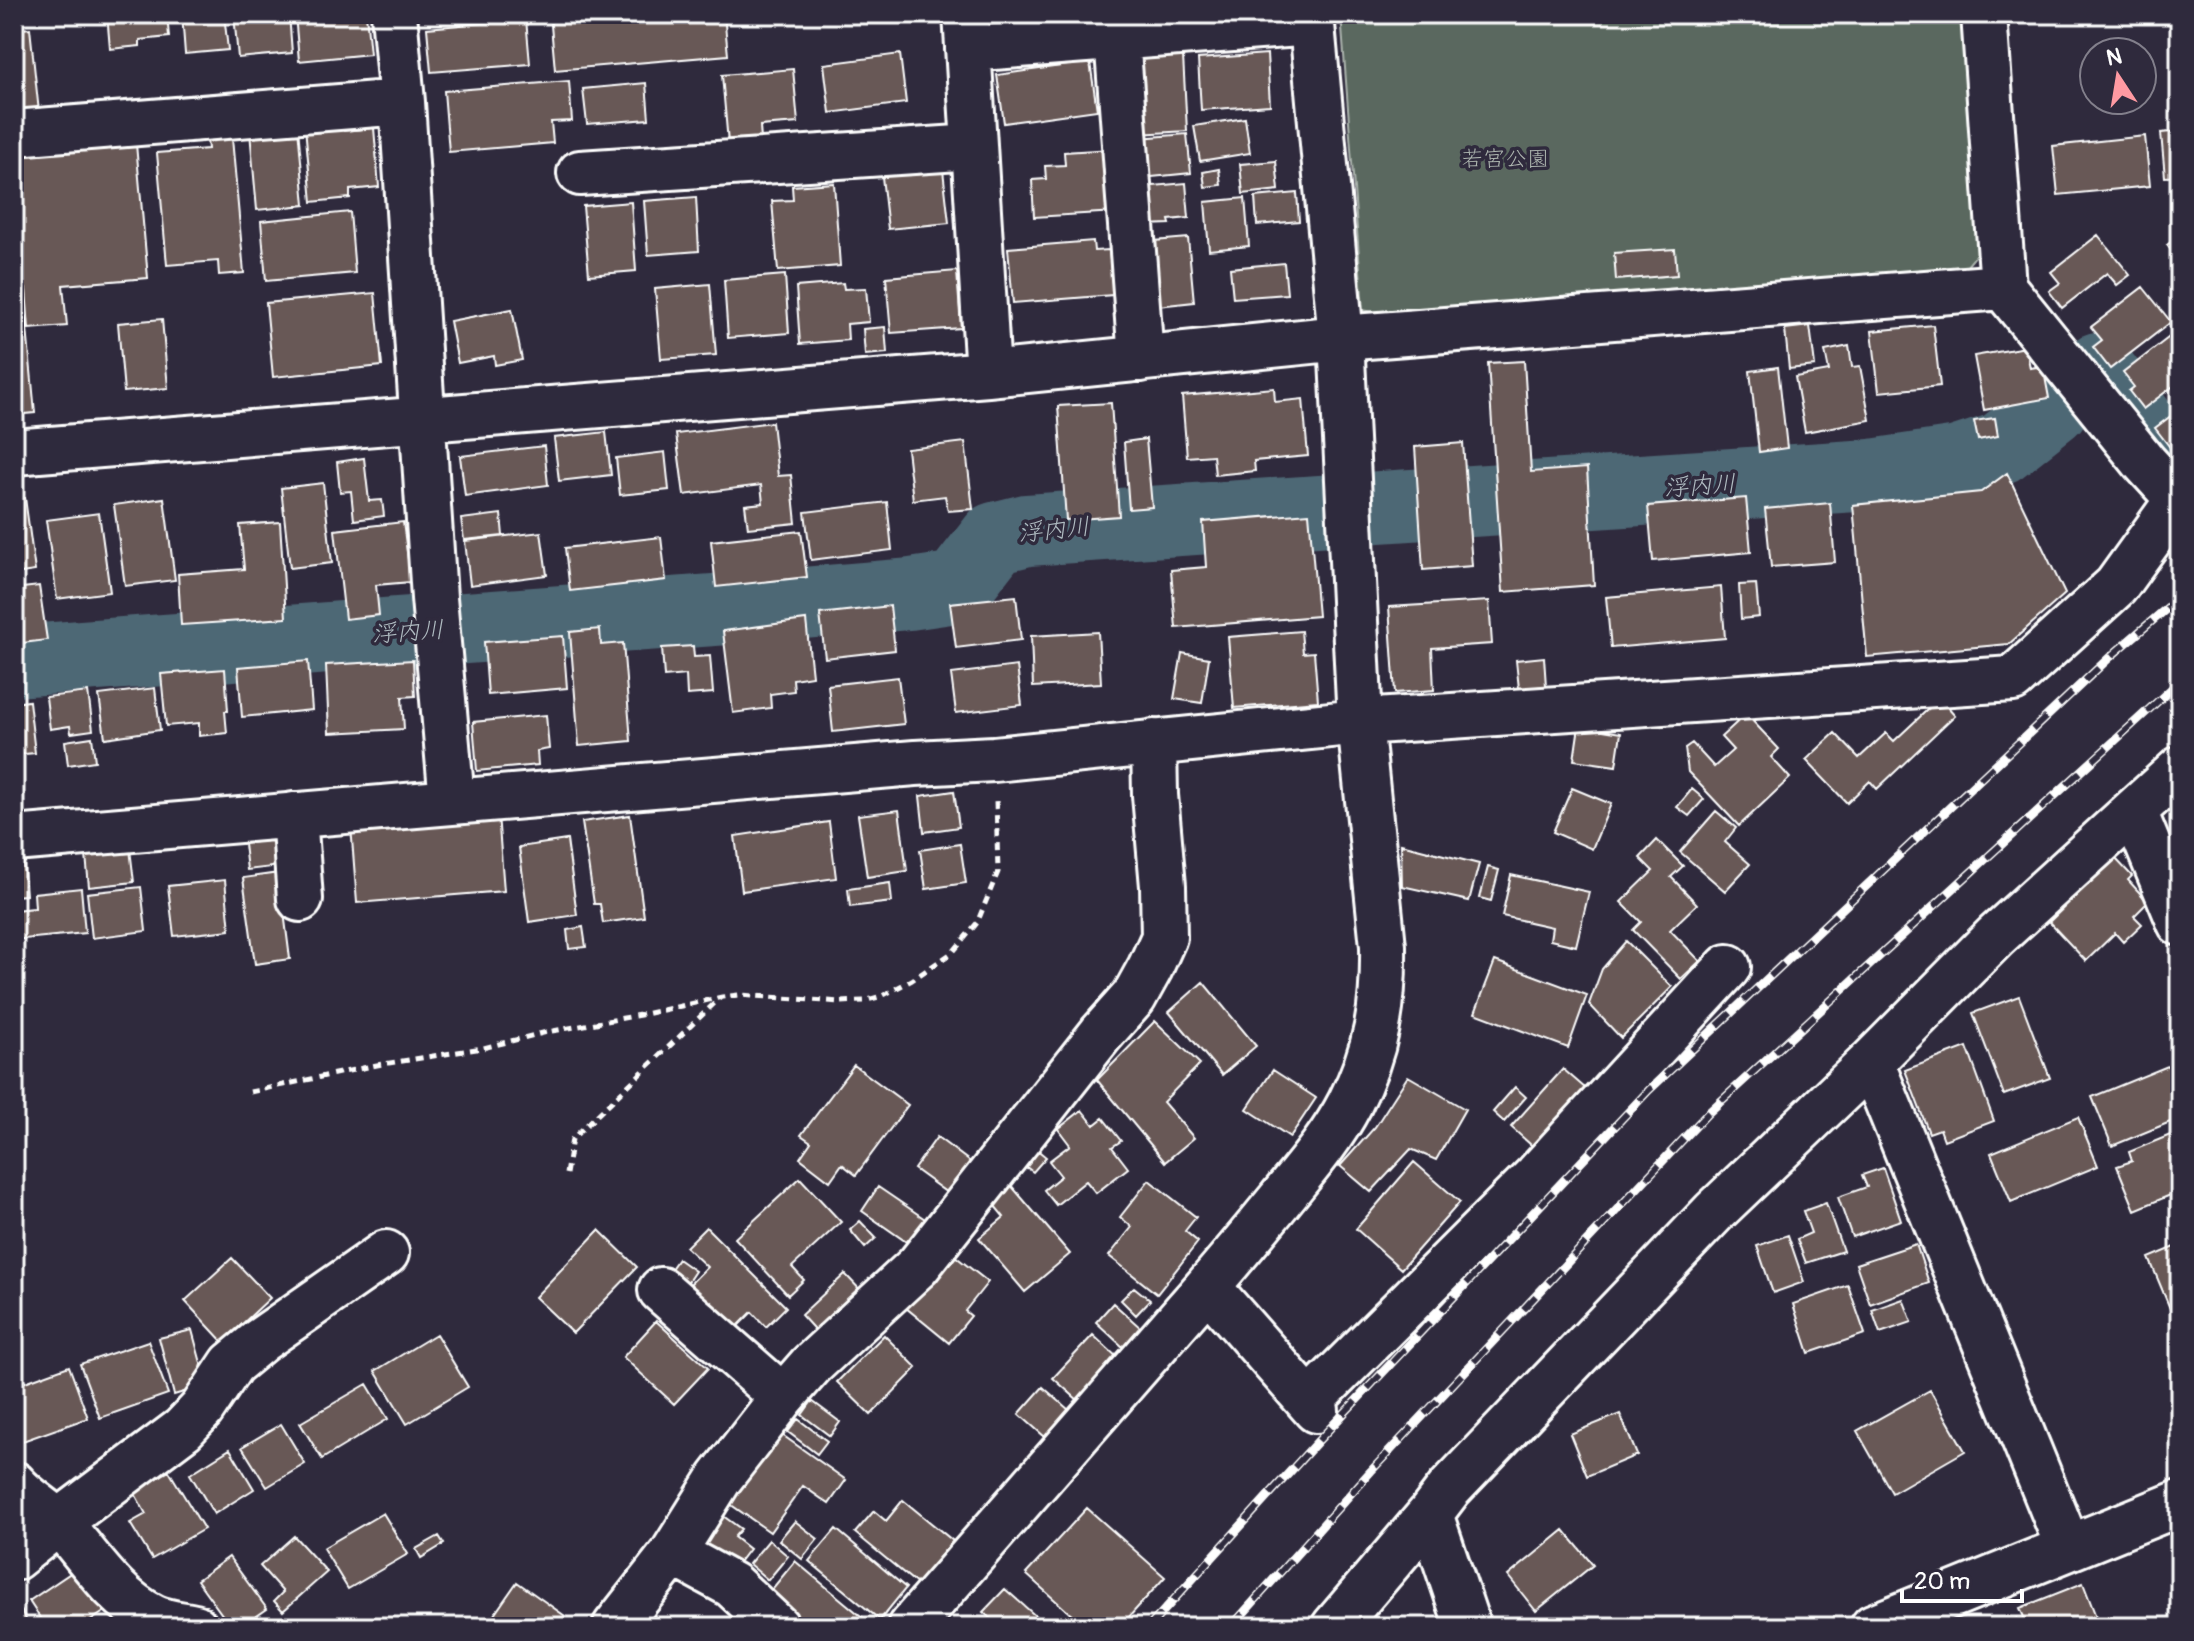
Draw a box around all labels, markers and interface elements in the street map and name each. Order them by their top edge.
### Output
north arrow [2078,36,2158,116]
text: N [2104,42,2124,73]
park label: 若宮公園 [1461,145,1549,173]
water label: 浮内川 [1663,469,1737,503]
water label: 浮内川 [1017,512,1091,548]
water label: 浮内川 [371,615,445,649]
scale bar [1902,1553,2022,1603]
text: 20 m [1914,1567,1970,1596]

